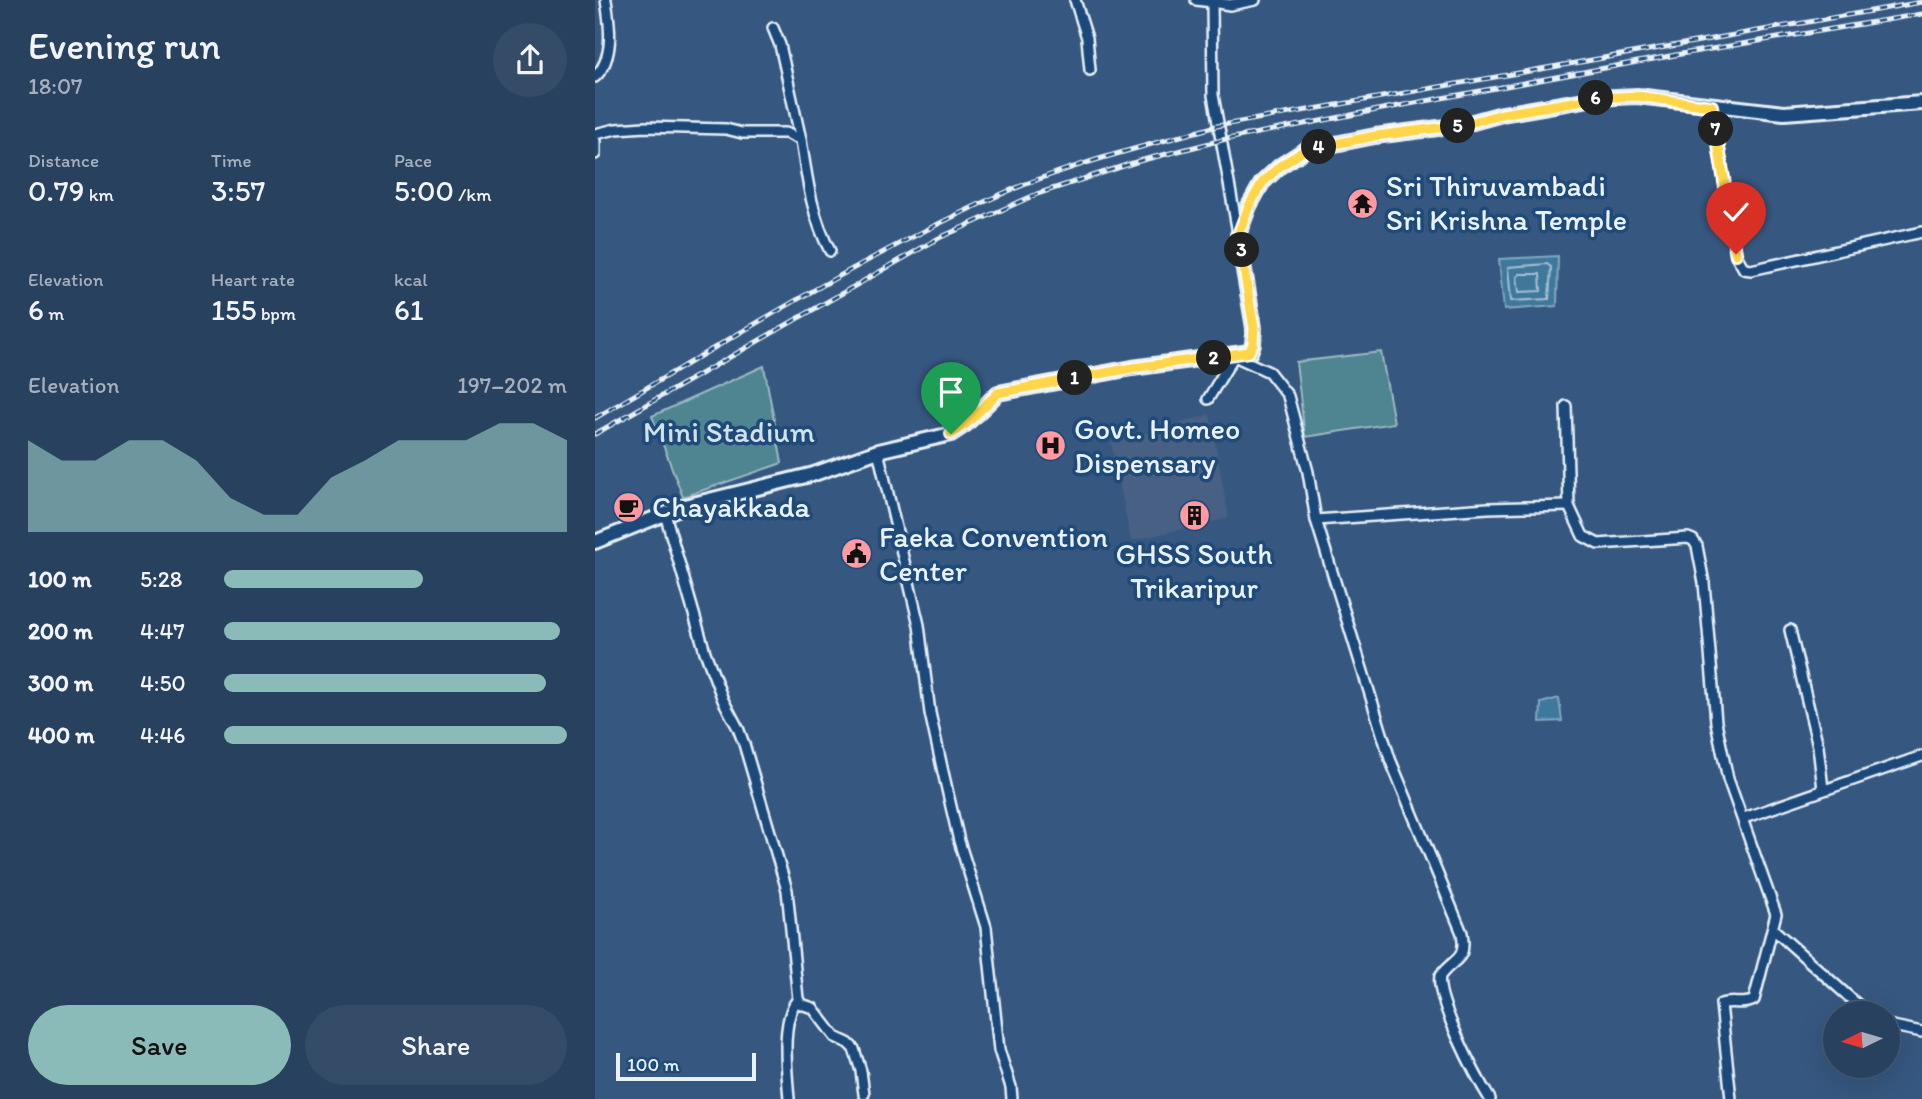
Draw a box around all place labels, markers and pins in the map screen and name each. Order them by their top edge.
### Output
pin: 6 [1579,80,1613,116]
pin: 5 [1441,108,1475,144]
pin: 7 [1699,111,1733,146]
pin: 4 [1301,130,1337,164]
place label: Sri Thiruvambadi Sri Krishna Temple [1386,167,1627,238]
pin [1706,182,1766,254]
temple icon: Sri Thiruvambadi Sri Krishna Temple [1346,186,1380,220]
pin: 3 [1225,232,1259,268]
pin: 2 [1197,340,1231,376]
pin: 1 [1057,360,1093,396]
pin [921,362,981,434]
place label: Govt. Homeo Dispensary [1074,410,1240,481]
hospital icon: Govt. Homeo Dispensary [1034,429,1068,463]
place label: Chayakkada [652,488,811,525]
cafe icon: Chayakkada [612,490,646,524]
building icon: GHSS South Trikaripur [1177,499,1211,533]
place label: Faeka Convention Center [879,518,1108,589]
place label: GHSS South Trikaripur [1115,535,1273,606]
public building icon: Faeka Convention Center [839,537,873,571]

